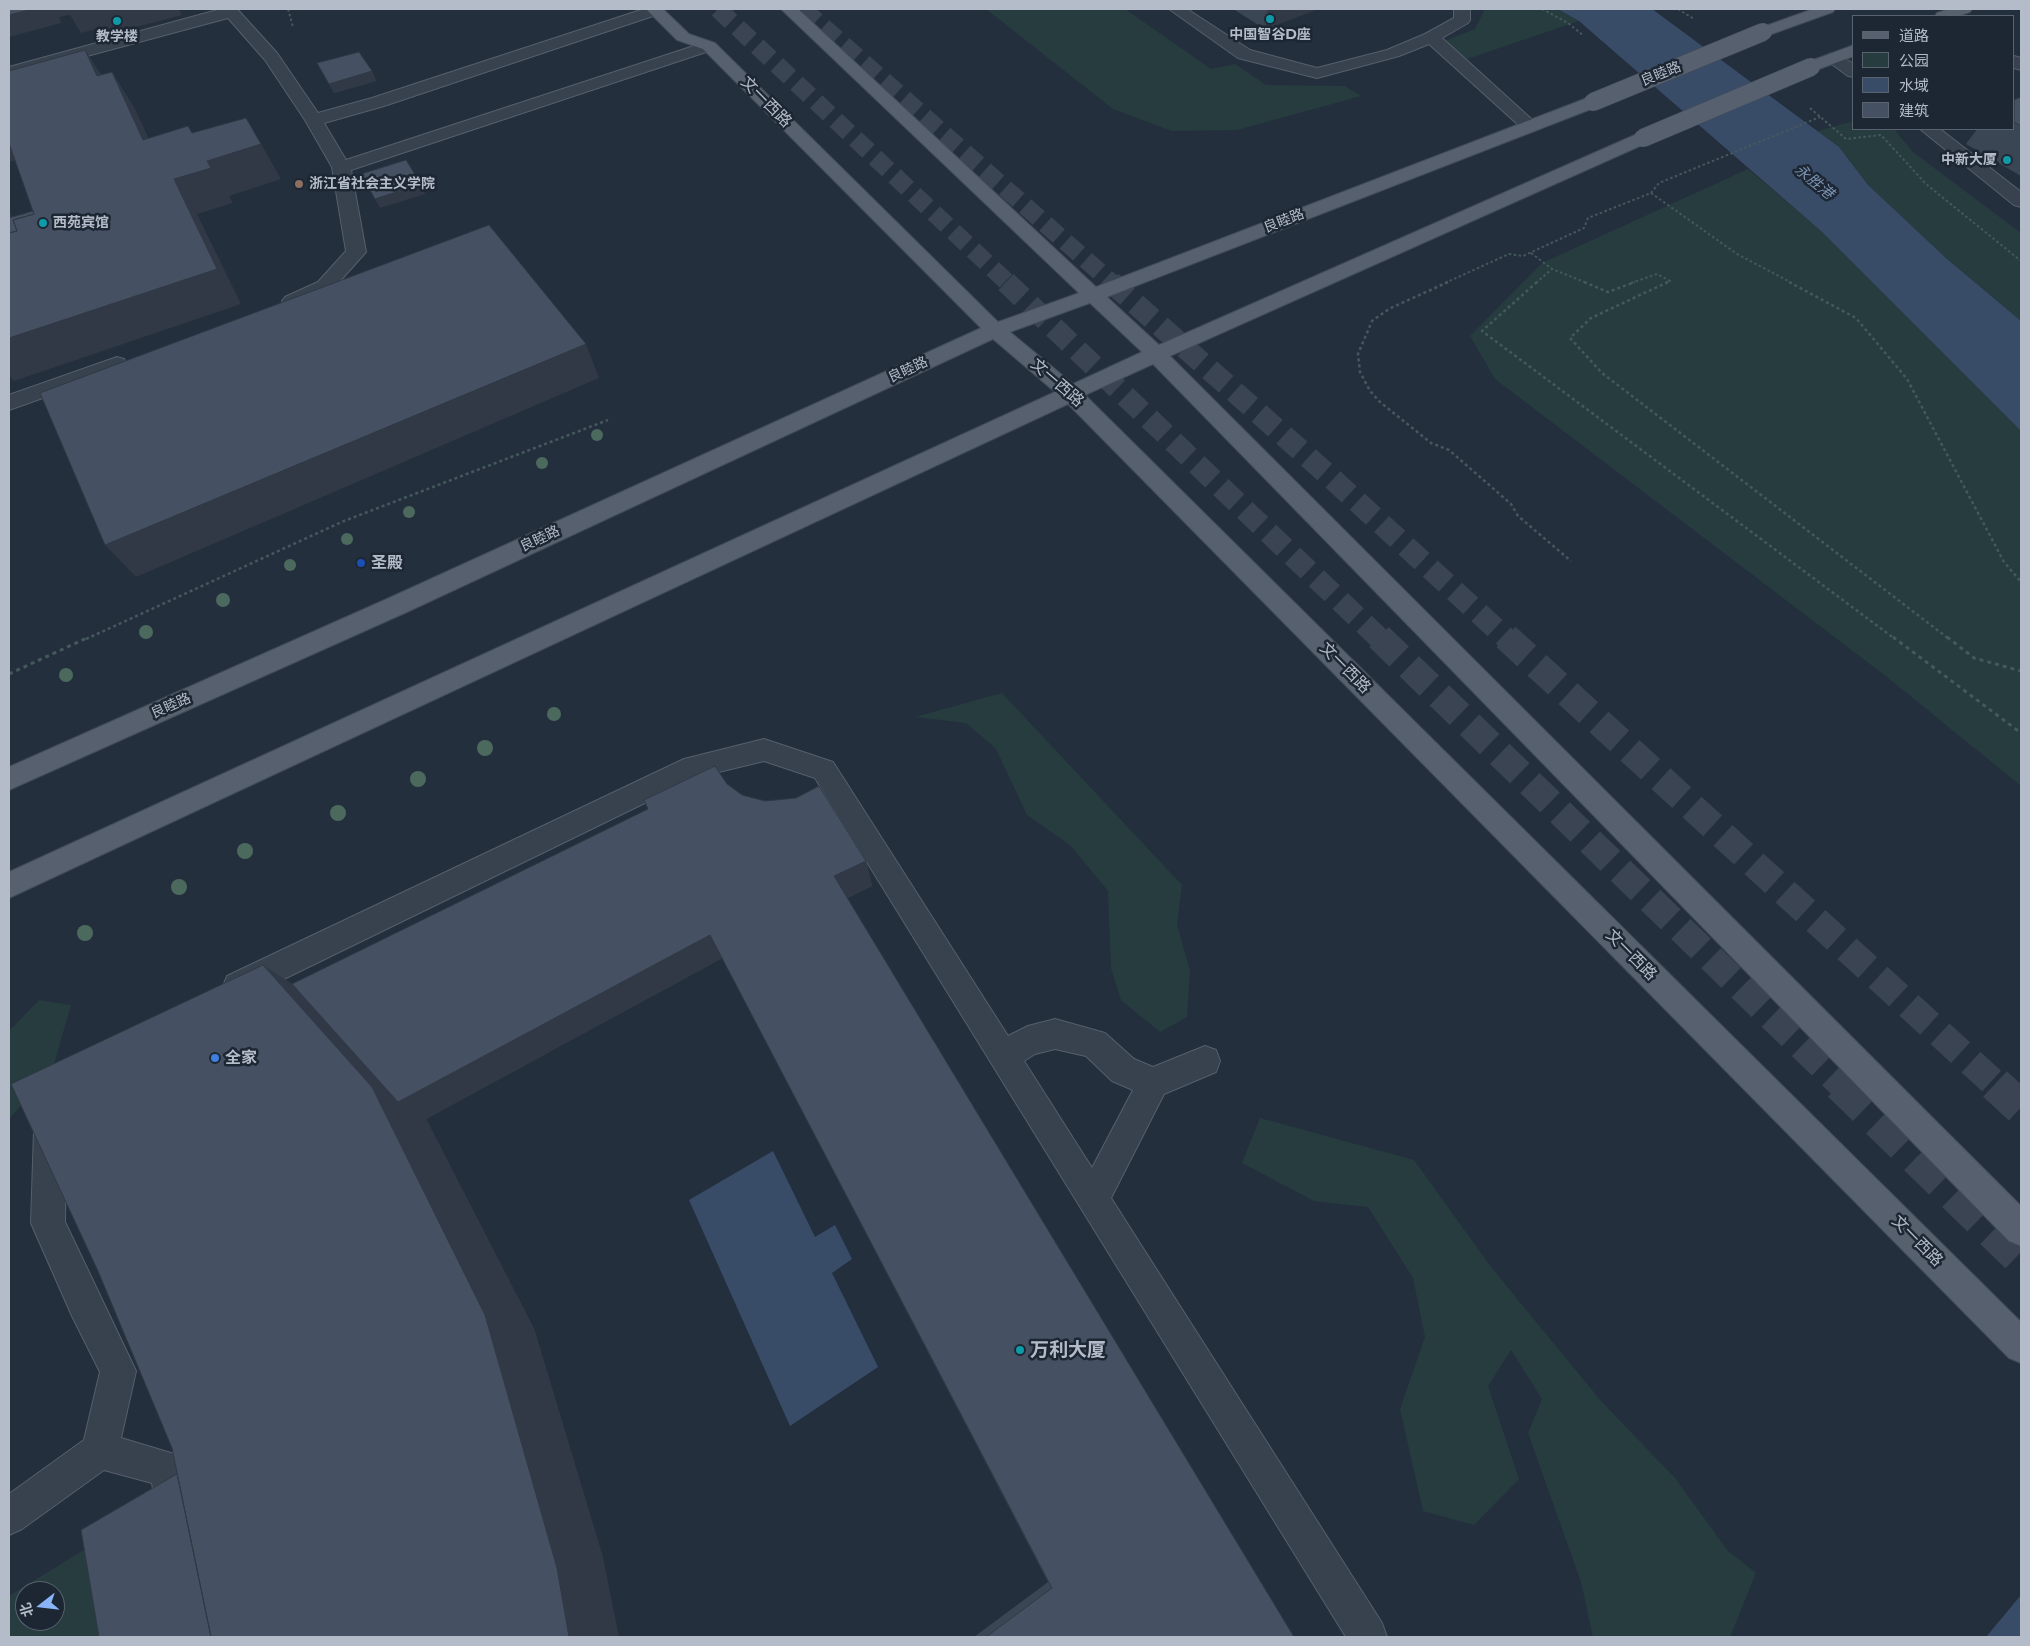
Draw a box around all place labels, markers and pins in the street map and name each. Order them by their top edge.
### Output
marker: 中国智谷D座 [1264,13,1276,25]
marker: 教学楼 [111,15,123,27]
place label: 中国智谷D座 [1229,27,1311,43]
place label: 教学楼 [96,29,138,45]
place label: 中新大厦 [1941,152,1997,168]
marker: 中新大厦 [2001,154,2013,166]
place label: 浙江省社会主义学院 [309,176,435,192]
marker: 浙江省社会主义学院 [293,178,305,190]
place label: 西苑宾馆 [53,215,109,231]
marker: 西苑宾馆 [37,217,49,229]
place label: 圣殿 [371,553,403,573]
marker: 圣殿 [355,557,367,569]
place label: 全家 [225,1048,257,1068]
marker: 全家 [209,1052,221,1064]
place label: 万利大厦 [1030,1339,1106,1361]
marker: 万利大厦 [1014,1344,1026,1356]

